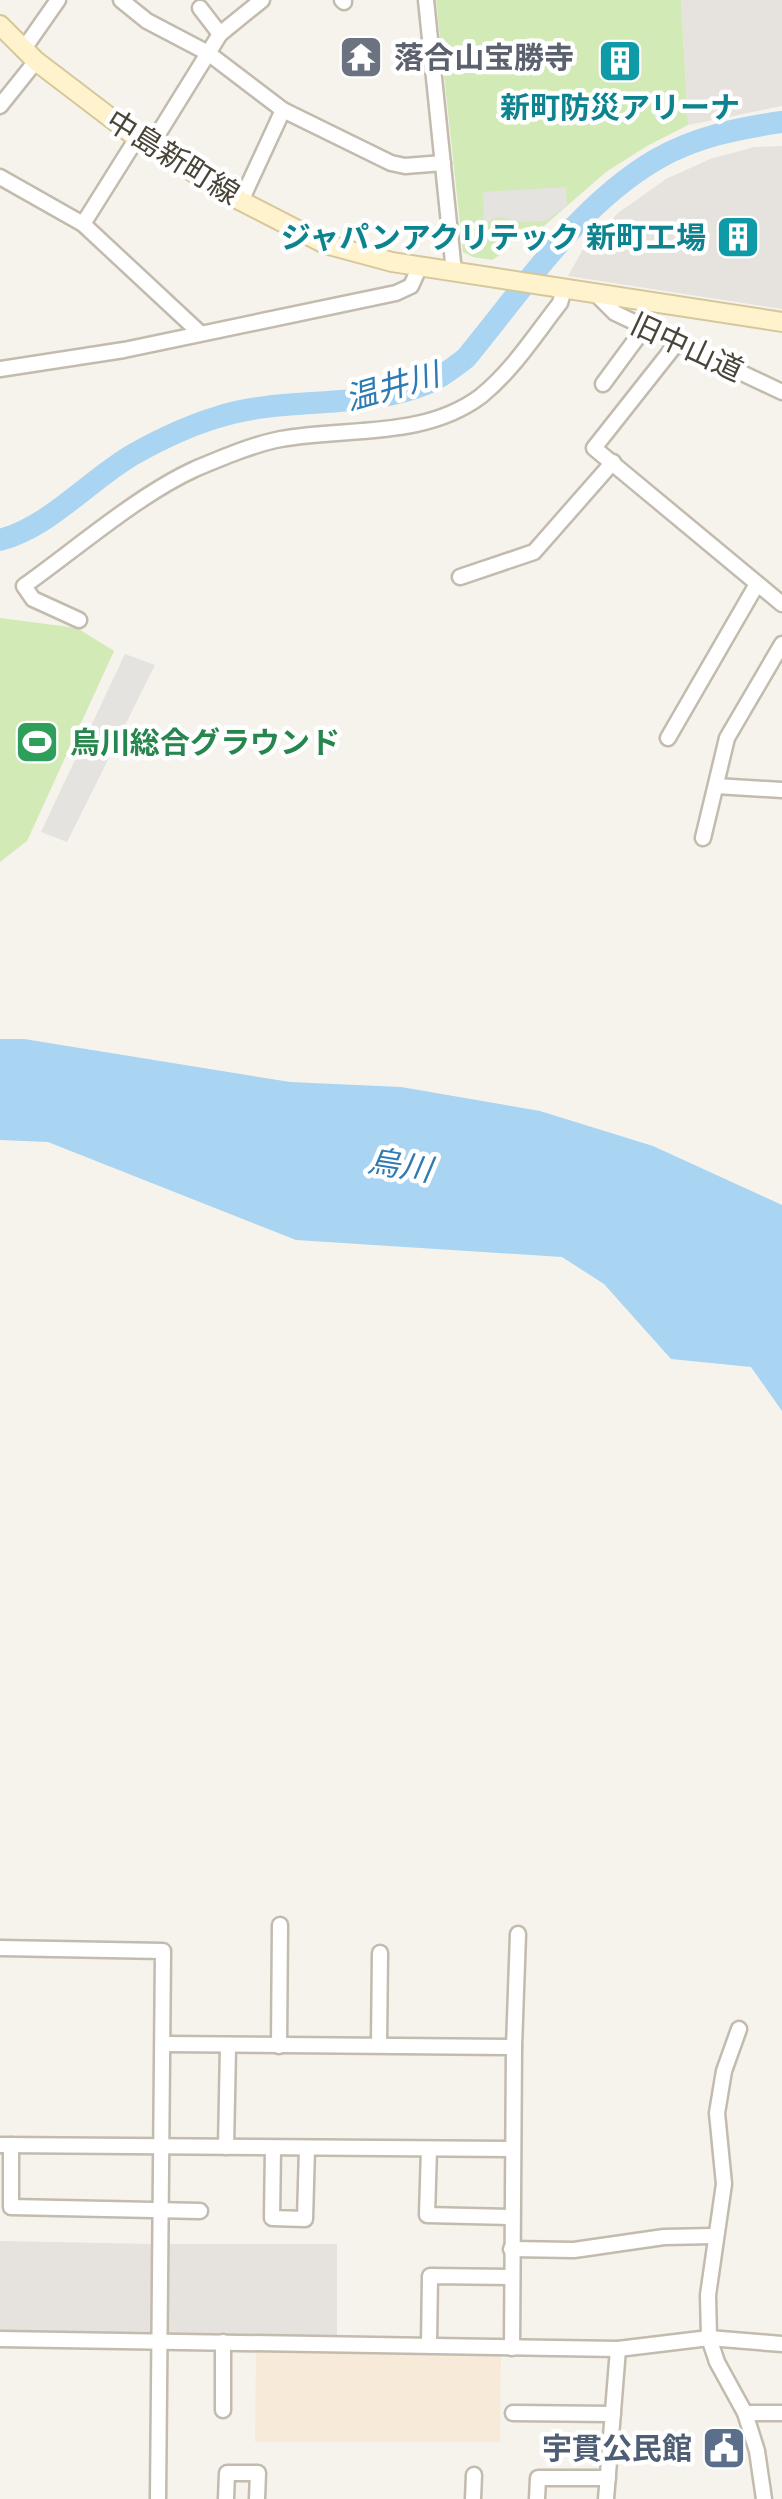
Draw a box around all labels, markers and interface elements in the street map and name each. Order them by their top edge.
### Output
temple icon: 落合山宝勝寺 [338,34,384,80]
building icon: 新町防災アリーナ [597,38,643,84]
place label: 落合山宝勝寺 [394,39,574,76]
place label: 新町防災アリーナ [500,89,740,126]
street label: 中島新町線 [100,102,246,212]
building icon: ジャパンアクリテック 新町工場 [715,214,761,260]
place label: ジャパンアクリテック 新町工場 [281,219,706,256]
street label: 旧中山道 [625,305,749,389]
water label: 温井川 [340,353,446,418]
sports icon: 烏川総合グラウンド [14,719,60,765]
place label: 烏川総合グラウンド [70,724,340,761]
water label: 烏川 [365,1141,438,1190]
public building icon: 宇貫公民館 [701,2425,747,2471]
place label: 宇貫公民館 [542,2430,692,2467]

